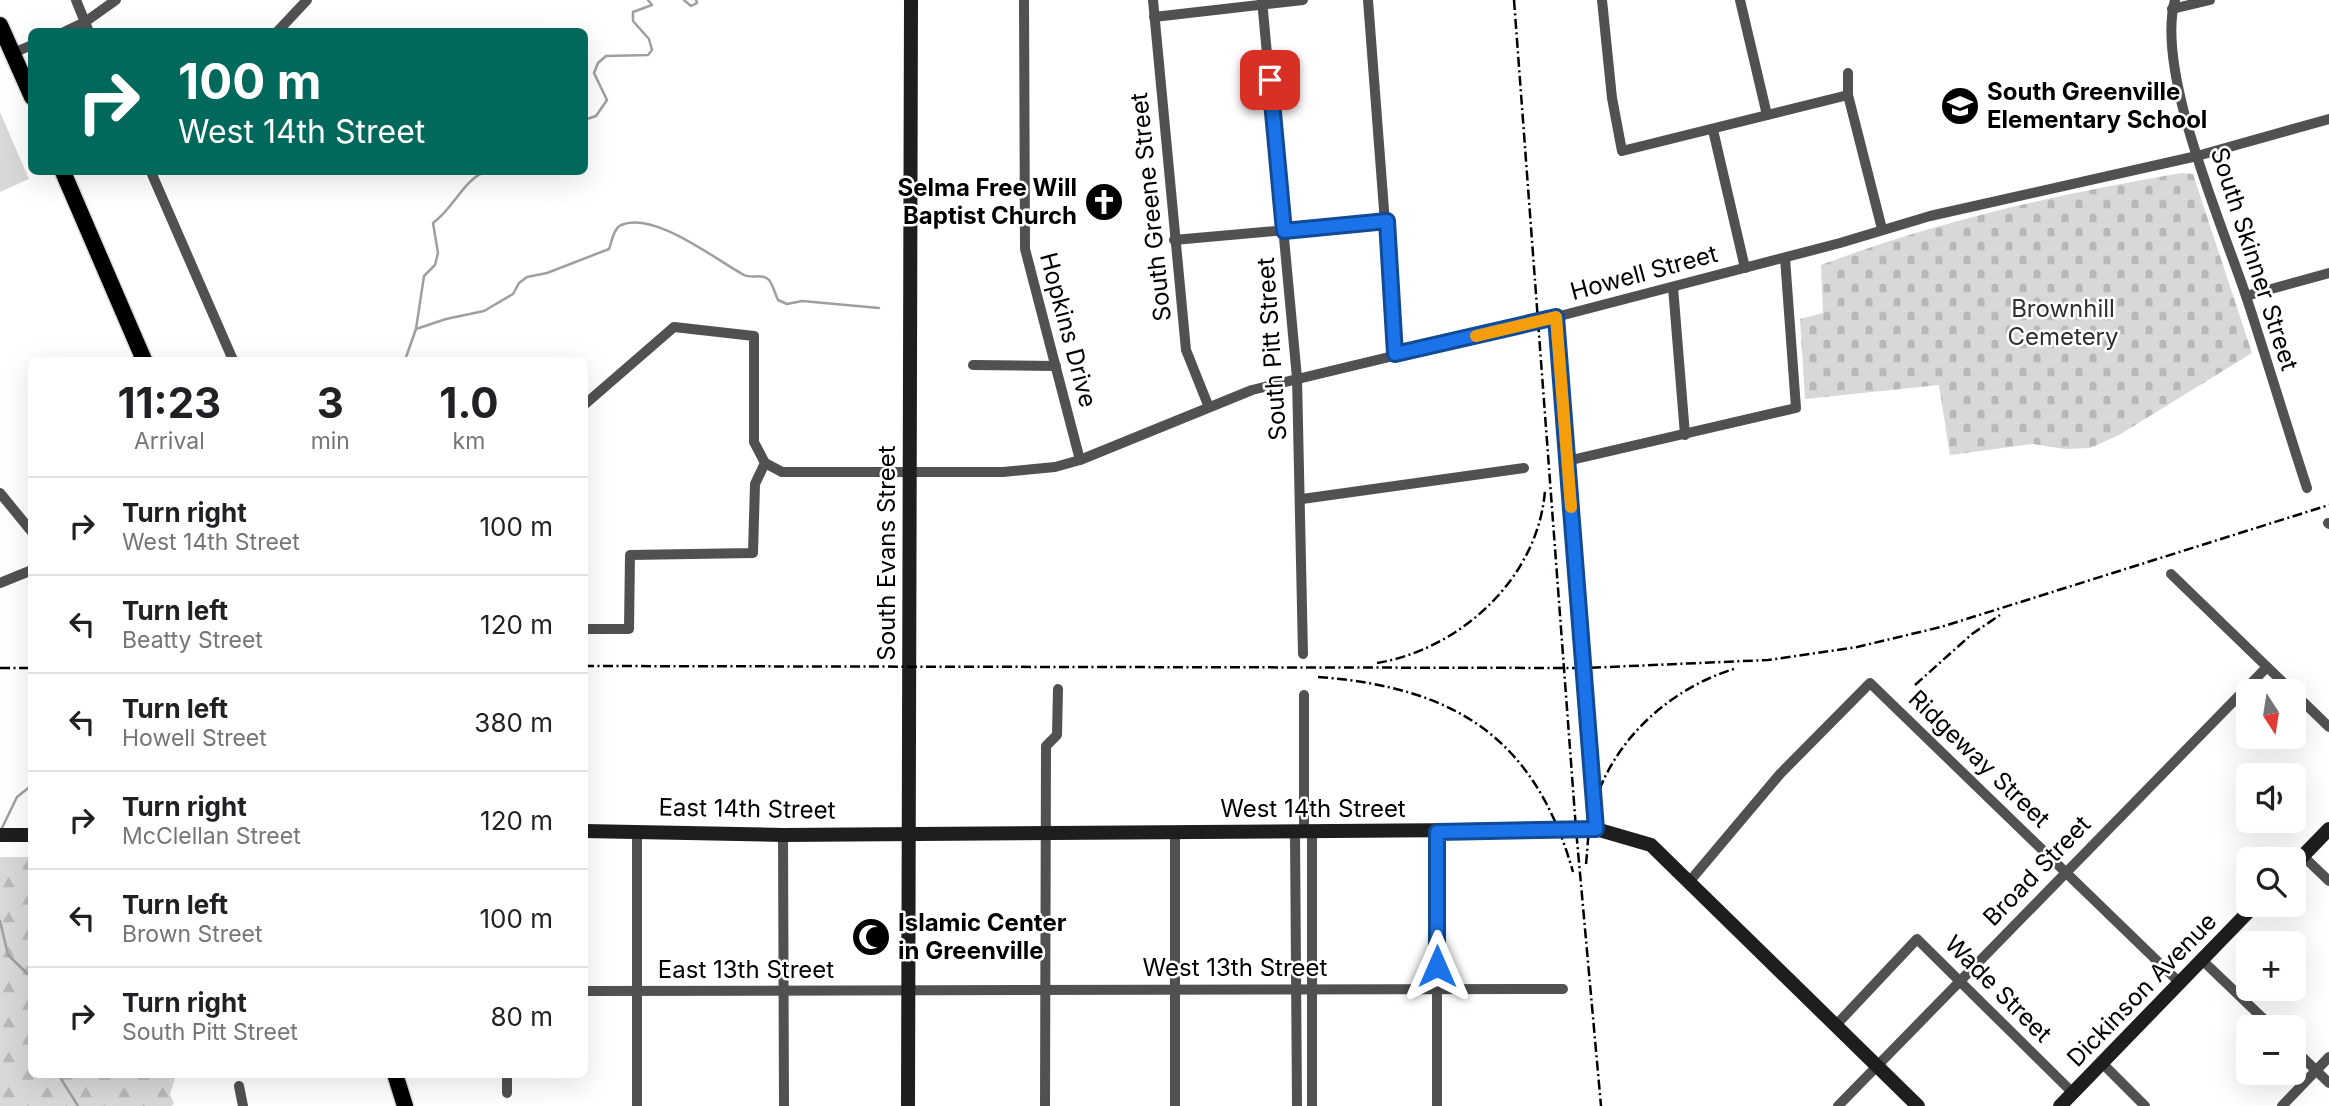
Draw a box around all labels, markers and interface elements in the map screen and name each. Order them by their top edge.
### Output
pin [1240,50,1300,110]
text: 100 m [178,52,322,111]
icon: right [63,56,154,147]
icon: arrive [1251,61,1289,99]
place label: South Greenville Elementary School [1987,77,2207,134]
school or university icon: South Greenville Elementary School [1939,85,1981,127]
street label: South Greene Street [1124,91,1177,323]
text: West 14th Street [178,112,425,151]
street label: South Skinner Street [2205,144,2304,374]
place label: Selma Free Will Baptist Church [897,173,1077,230]
church icon: Selma Free Will Baptist Church [1083,181,1125,223]
street label: Howell Street [1567,239,1721,306]
street label: Hopkins Drive [1034,249,1103,410]
street label: South Pitt Street [1251,256,1292,442]
park label: Brownhill Cemetery [2007,294,2119,351]
text: 11:23 [117,377,221,428]
text: 3 [317,377,344,428]
text: 1.0 [439,377,499,428]
text: Arrival [134,427,205,455]
text: min [311,427,350,455]
text: km [453,427,485,455]
street label: South Evans Street [872,445,901,661]
text: Turn right [122,497,247,528]
icon: right [63,507,101,545]
text: 100 m [480,511,553,542]
text: West 14th Street [122,528,300,556]
text: Turn left [122,595,228,626]
icon: left [63,605,101,643]
text: 120 m [480,609,553,640]
text: Beatty Street [122,626,263,654]
north arrow [2236,679,2306,749]
map controls [2236,679,2306,1085]
street label: Ridgeway Street [1903,684,2056,833]
text: Turn left [122,693,228,724]
icon: left [63,703,101,741]
text: 380 m [474,707,553,738]
text: Howell Street [122,724,267,752]
button: sound [2236,763,2306,833]
text: Turn right [122,791,247,822]
street label: East 14th Street [658,792,836,825]
street label: West 14th Street [1220,794,1406,823]
icon: right [63,801,101,839]
text: 120 m [480,805,553,836]
street label: Broad Street [1977,810,2096,932]
text: McClellan Street [122,822,301,850]
button: search [2236,847,2306,917]
text: Turn left [122,889,228,920]
icon: left [63,899,101,937]
text: 100 m [480,903,553,934]
street label: Dickinson Avenue [2061,907,2222,1072]
place label: Islamic Center in Greenville [898,908,1067,965]
mosque icon: Islamic Center in Greenville [850,916,892,958]
text: Brown Street [122,920,262,948]
position arrow [1400,929,1474,1003]
street label: Wade Street [1939,929,2058,1048]
button: + [2236,931,2306,1001]
street label: West 13th Street [1143,953,1328,982]
street label: East 13th Street [658,955,834,984]
text: Turn right [122,987,247,1018]
icon: right [63,997,101,1035]
text: 80 m [490,1001,553,1032]
button: − [2236,1015,2306,1085]
text: South Pitt Street [122,1018,298,1046]

